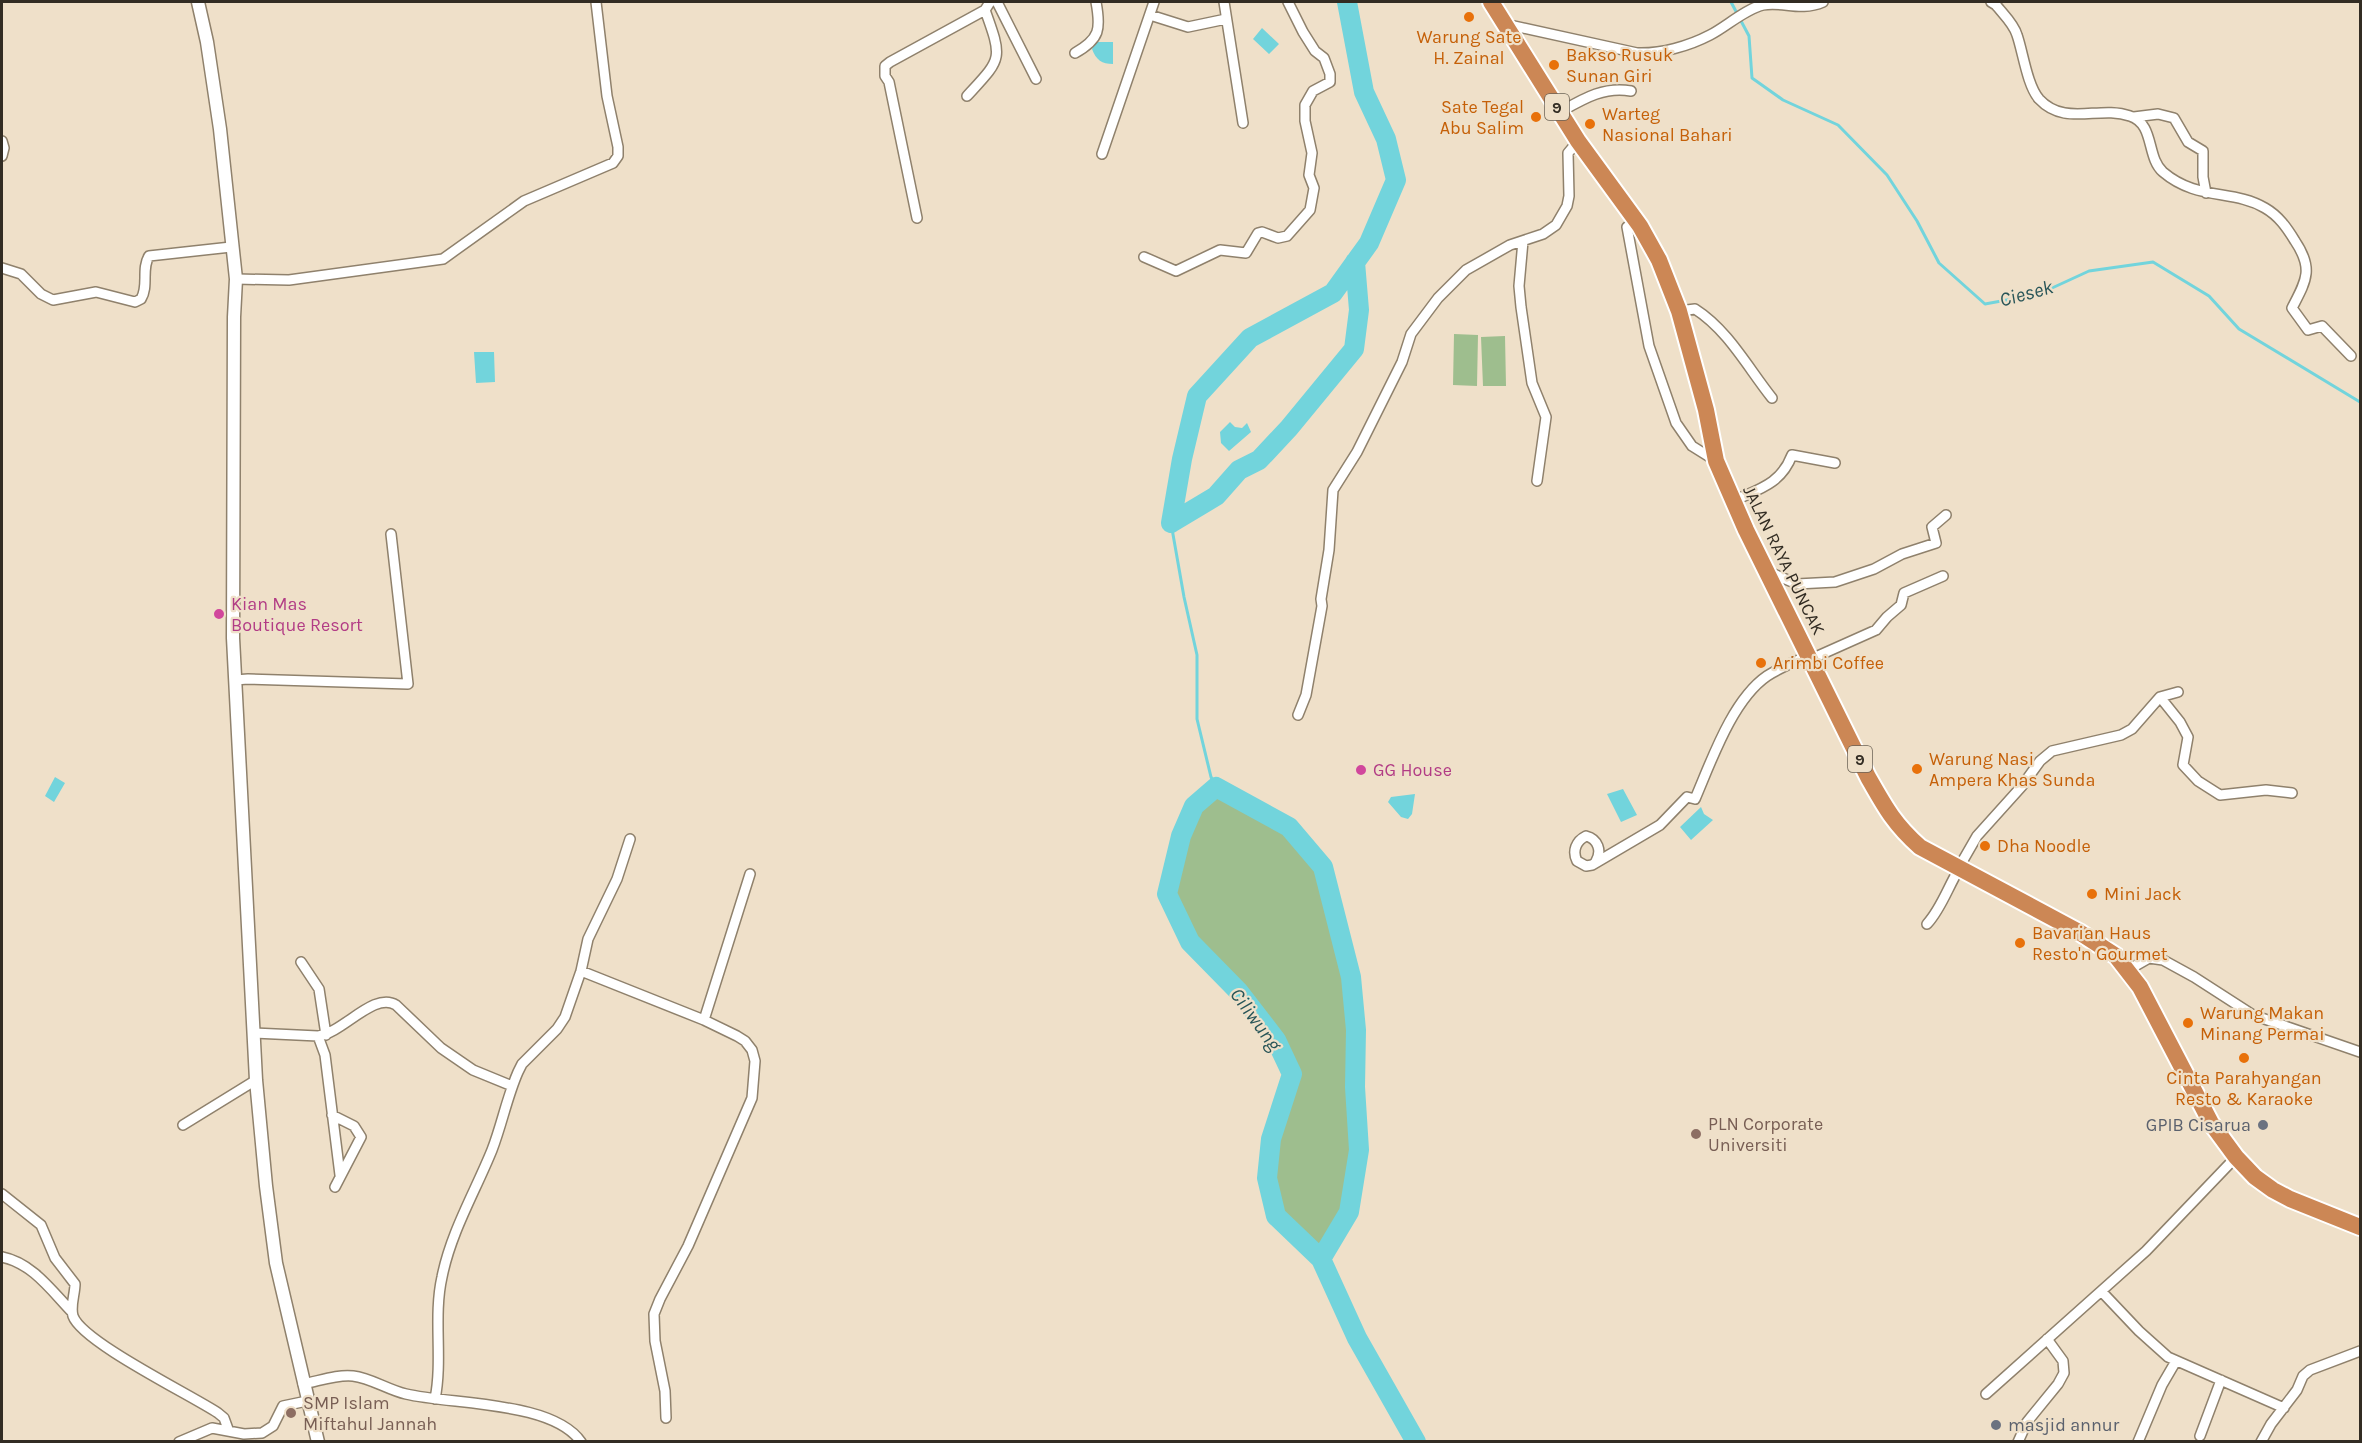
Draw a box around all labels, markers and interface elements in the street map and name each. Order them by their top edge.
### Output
marker: Warung Sate H. Zainal [1462,10,1476,24]
place label: Warung Sate H. Zainal [1417,26,1521,69]
place label: Bakso Rusuk Sunan Giri [1566,44,1673,87]
marker: Bakso Rusuk Sunan Giri [1547,58,1561,72]
road number: 9 [1545,94,1569,120]
place label: Sate Tegal Abu Salim [1440,96,1524,139]
place label: Warteg Nasional Bahari [1602,103,1733,146]
marker: Sate Tegal Abu Salim [1529,110,1543,124]
marker: Warteg Nasional Bahari [1583,117,1597,131]
water label: Ciesek [1997,275,2056,312]
street label: JALAN RAYA PUNCAK [1738,482,1830,638]
place label: Kian Mas Boutique Resort [231,593,363,636]
marker: Kian Mas Boutique Resort [212,607,226,621]
place label: Arimbi Coffee [1773,652,1884,674]
marker: Arimbi Coffee [1754,656,1768,670]
road number: 9 [1848,746,1872,772]
place label: Warung Nasi Ampera Khas Sunda [1929,748,2095,791]
place label: GG House [1373,759,1452,781]
marker: Warung Nasi Ampera Khas Sunda [1910,762,1924,776]
marker: GG House [1354,763,1368,777]
place label: Dha Noodle [1997,835,2091,857]
marker: Dha Noodle [1978,839,1992,853]
place label: Mini Jack [2104,883,2182,905]
marker: Mini Jack [2085,887,2099,901]
place label: Bavarian Haus Resto'n Gourmet [2032,922,2168,965]
marker: Bavarian Haus Resto'n Gourmet [2013,936,2027,950]
water label: Ciliwung [1225,983,1286,1056]
place label: Warung Makan Minang Permai [2200,1002,2325,1045]
marker: Warung Makan Minang Permai [2181,1016,2195,1030]
marker: Cinta Parahyangan Resto & Karaoke [2237,1051,2251,1065]
place label: Cinta Parahyangan Resto & Karaoke [2166,1067,2322,1110]
place label: PLN Corporate Universiti [1708,1113,1823,1156]
place label: GPIB Cisarua [2146,1114,2251,1136]
marker: GPIB Cisarua [2256,1118,2270,1132]
marker: PLN Corporate Universiti [1689,1127,1703,1141]
place label: SMP Islam Miftahul Jannah [303,1392,437,1435]
marker: SMP Islam Miftahul Jannah [284,1406,298,1420]
place label: masjid annur [2008,1414,2120,1436]
marker: masjid annur [1989,1418,2003,1432]

